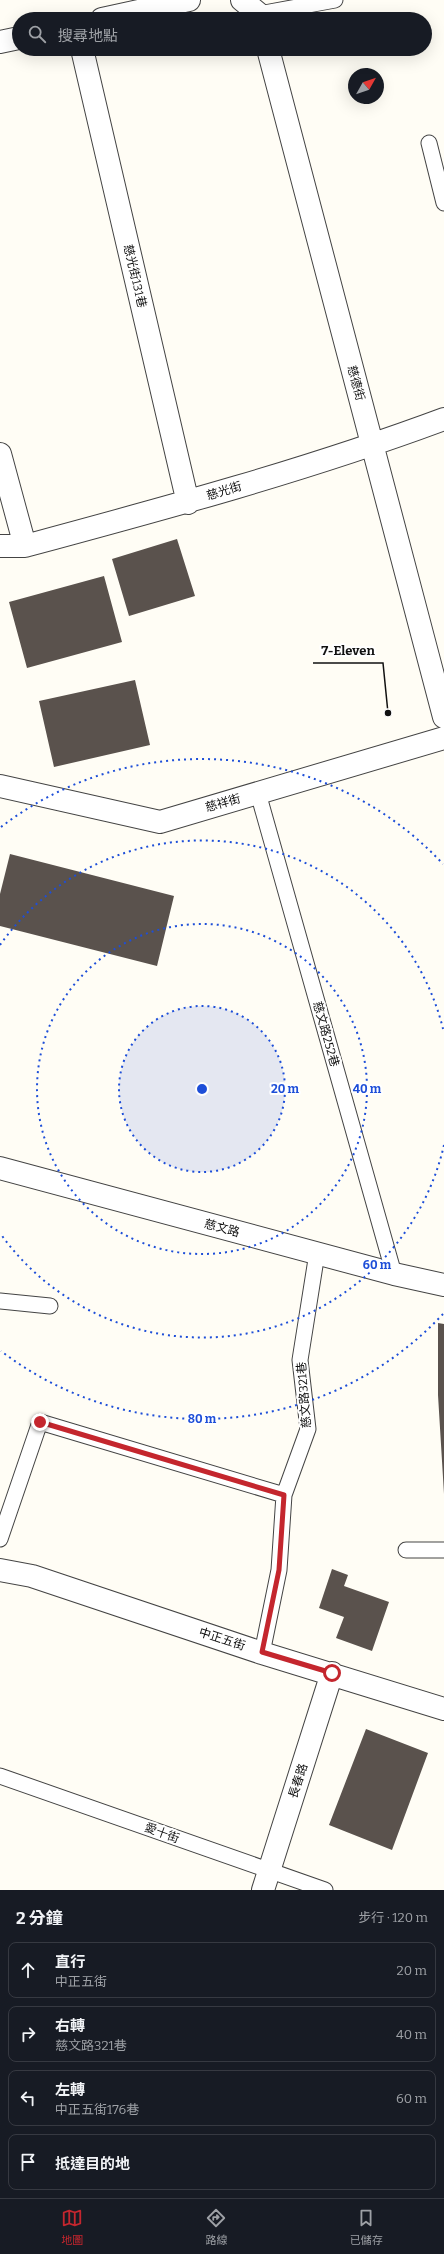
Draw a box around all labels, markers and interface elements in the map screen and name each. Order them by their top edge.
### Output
search box [12,12,432,56]
icon: search [26,23,48,45]
text: 搜尋地點 [58,27,118,45]
north arrow [348,68,384,104]
street label: 慈光街131巷 [121,243,149,309]
street label: 慈德街 [345,364,367,402]
street label: 慈光街 [205,479,243,503]
callout: 7-Eleven [313,638,383,663]
text: 7-Eleven [321,643,375,658]
street label: 慈祥街 [204,791,242,815]
street label: 慈文路252巷 [310,1000,342,1068]
centre of rings [195,1082,209,1096]
text: 20 m [271,1082,300,1096]
text: 40 m [353,1082,382,1096]
street label: 慈文路 [203,1217,241,1239]
text: 60 m [363,1258,392,1272]
street label: 慈文路321巷 [294,1361,314,1429]
text: 80 m [188,1412,217,1426]
route end [31,1413,49,1431]
street label: 中正五街 [197,1625,247,1653]
route start [323,1664,341,1682]
street label: 長春路 [286,1762,310,1800]
street label: 愛十街 [143,1820,181,1846]
text: 2 分鐘 [16,1908,63,1929]
text: 步行 · 120 m [358,1910,428,1925]
text: 直行 [55,1953,85,1971]
icon: ahead [17,1959,39,1981]
text: 20 m [397,1963,427,1978]
text: 中正五街 [55,1974,107,1989]
text: 右轉 [55,2017,85,2035]
icon: right [17,2023,39,2045]
text: 40 m [396,2027,427,2042]
text: 慈文路321巷 [55,2038,127,2053]
text: 左轉 [55,2081,85,2099]
icon: left [17,2087,39,2109]
text: 60 m [396,2091,427,2106]
text: 中正五街176巷 [55,2102,139,2117]
icon: arrive [17,2151,39,2173]
text: 抵達目的地 [55,2155,130,2173]
tab: 地圖 [61,2207,83,2247]
tab: 路線 [205,2207,227,2247]
tab: 已儲存 [350,2207,383,2247]

